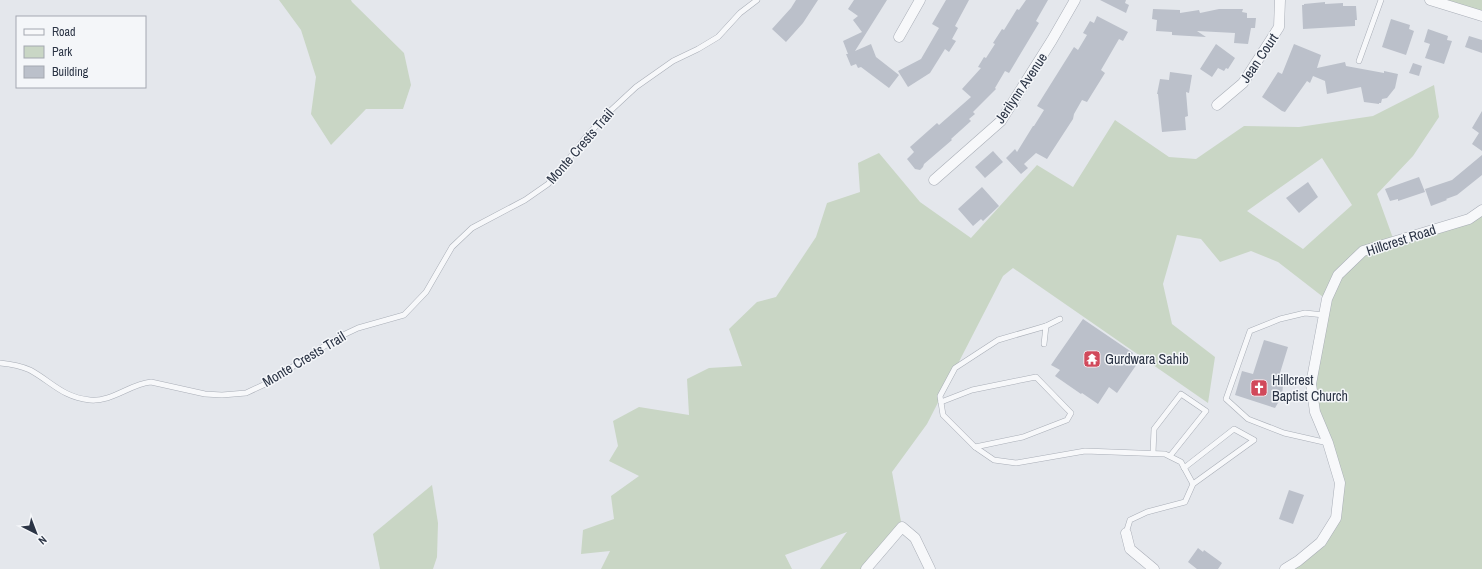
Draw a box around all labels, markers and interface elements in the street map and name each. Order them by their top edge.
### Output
legend [16,16,146,88]
text: Road [52,24,76,40]
street label: Jean Court [1236,30,1282,86]
text: Park [52,44,72,60]
street label: Jerilynn Avenue [991,49,1051,127]
text: Building [52,64,89,80]
street label: Monte Crests Trail [542,105,618,187]
street label: Hillcrest Road [1364,220,1438,260]
street label: Monte Crests Trail [259,327,349,391]
temple icon: Gurdwara Sahib [1082,349,1102,369]
place label: Gurdwara Sahib [1105,350,1189,368]
place label: Hillcrest Baptist Church [1272,371,1348,405]
church icon: Hillcrest Baptist Church [1249,378,1269,398]
north arrow [16,513,56,553]
text: N [36,533,50,548]

